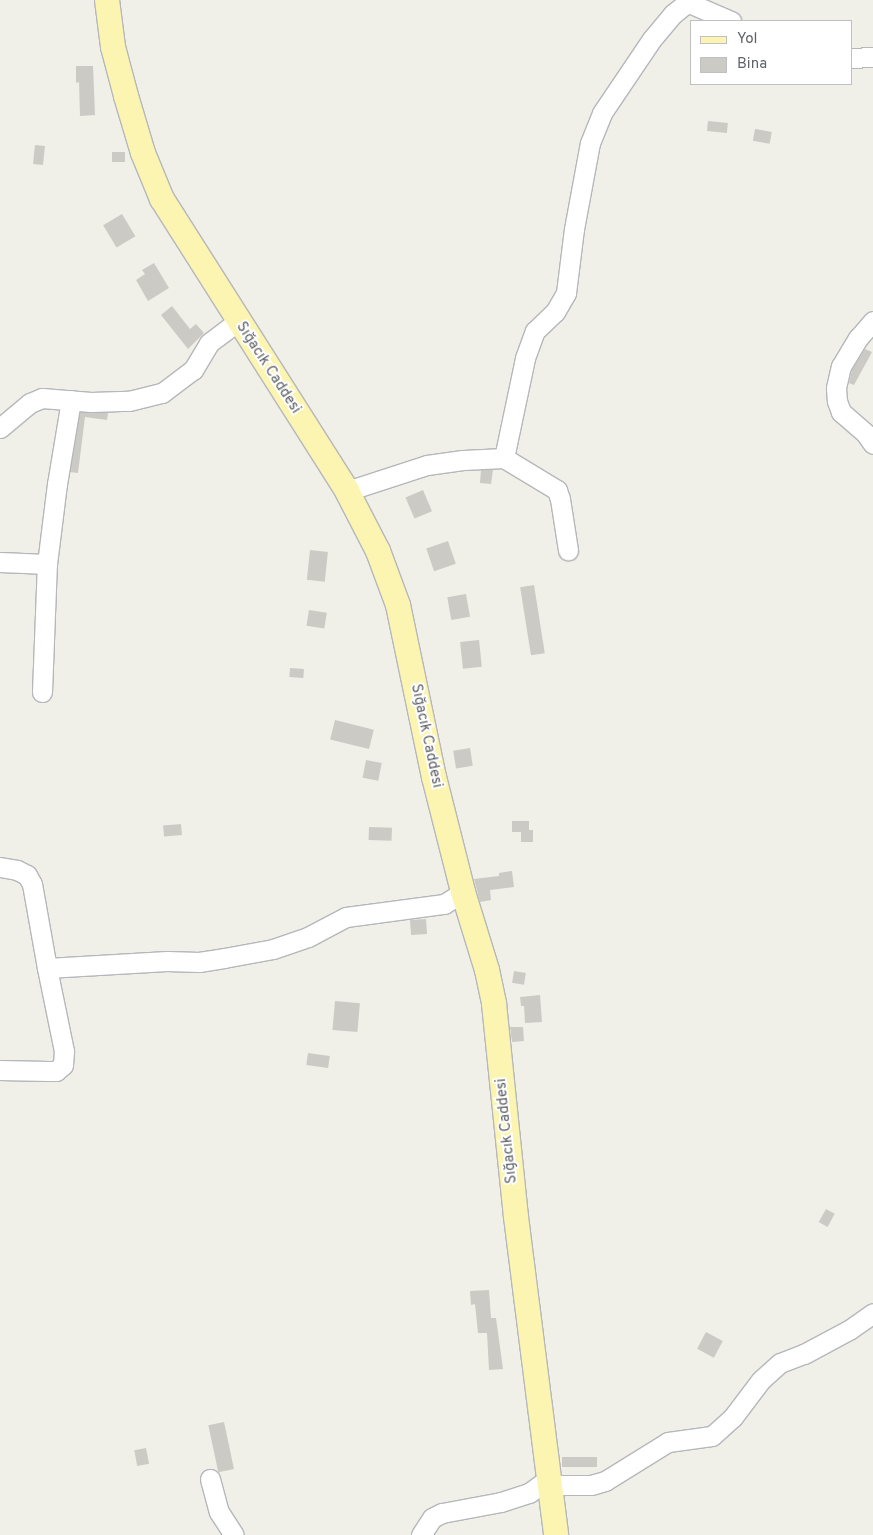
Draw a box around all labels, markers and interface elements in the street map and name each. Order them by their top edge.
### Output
legend [690,20,853,85]
text: Yol [737,30,758,49]
text: Bina [737,55,767,74]
street label: Sığacık Caddesi [232,319,304,417]
street label: Sığacık Caddesi [406,682,446,790]
street label: Sığacık Caddesi [493,1077,521,1185]

